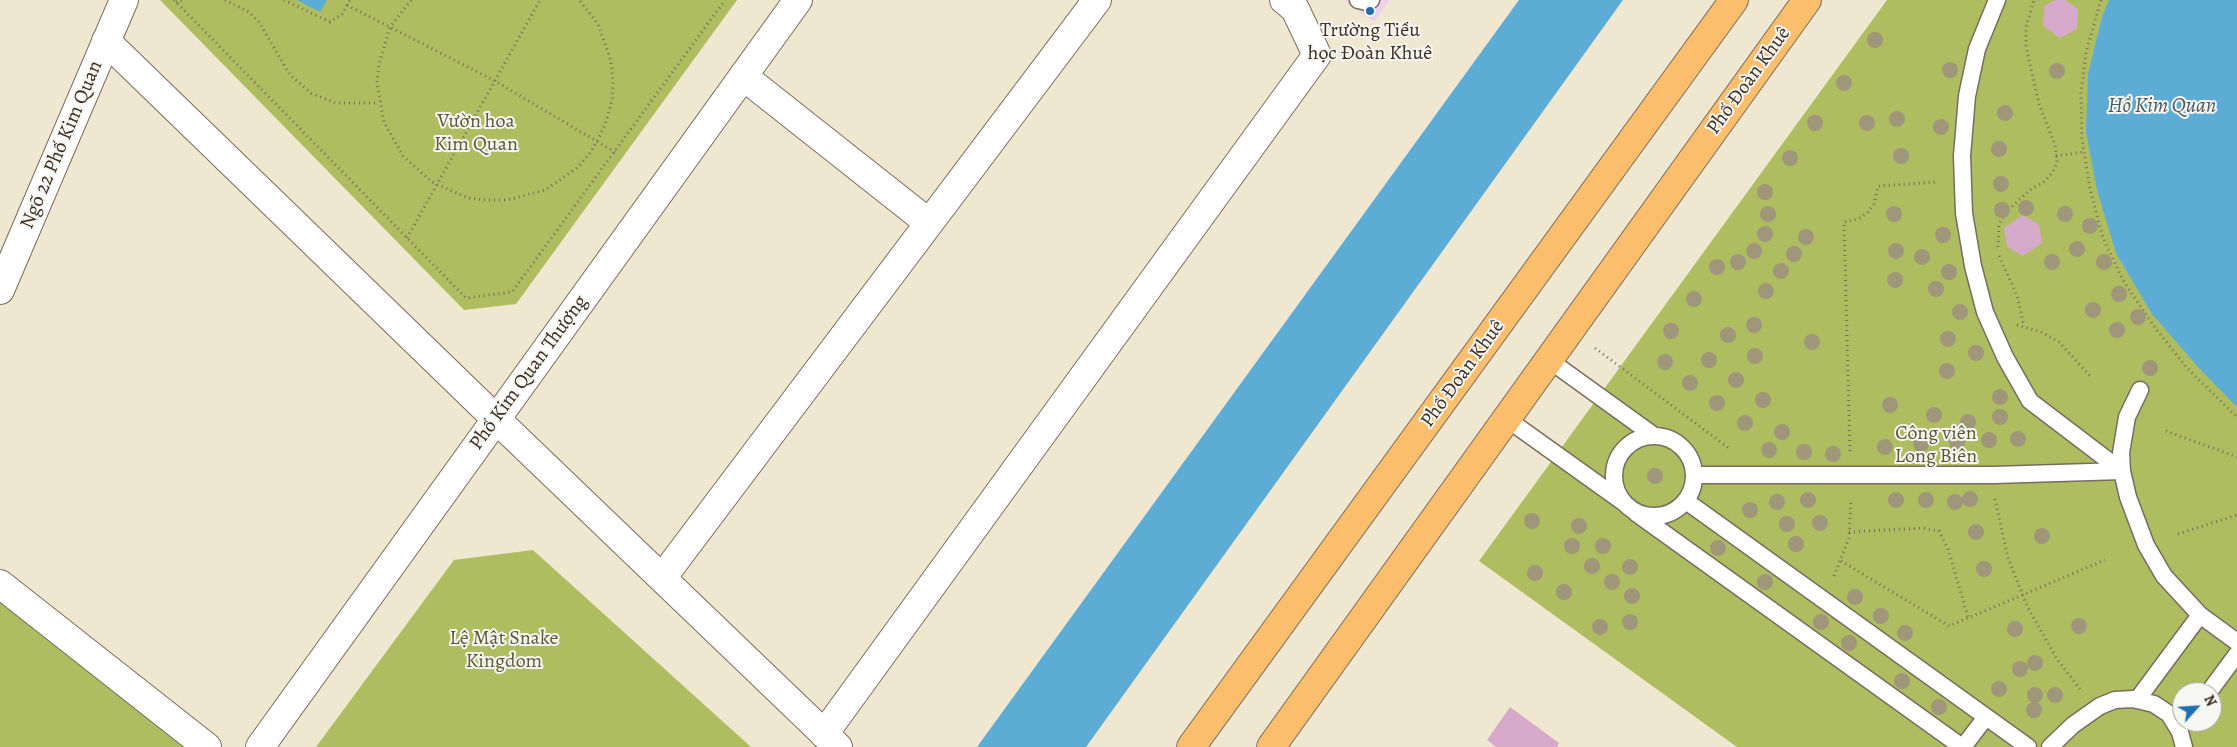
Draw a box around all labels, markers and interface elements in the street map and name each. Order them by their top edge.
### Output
marker: Trường Tiểu học Đoàn Khuê [1364,5,1376,17]
place label: Trường Tiểu học Đoàn Khuê [1308,19,1432,66]
street label: Phố Đoàn Khuê [1702,23,1796,139]
street label: Ngõ 22 Phố Kim Quan [16,57,108,233]
water label: Hồ Kim Quan [2108,94,2216,120]
park label: Vườn hoa Kim Quan [434,110,518,157]
street label: Phố Kim Quan Thượng [465,291,593,455]
street label: Phố Đoàn Khuê [1416,316,1510,432]
park label: Công viên Long Biên [1895,422,1977,469]
park label: Lệ Mật Snake Kingdom [450,627,558,674]
north arrow [2172,682,2222,732]
text: N [2199,692,2221,709]

